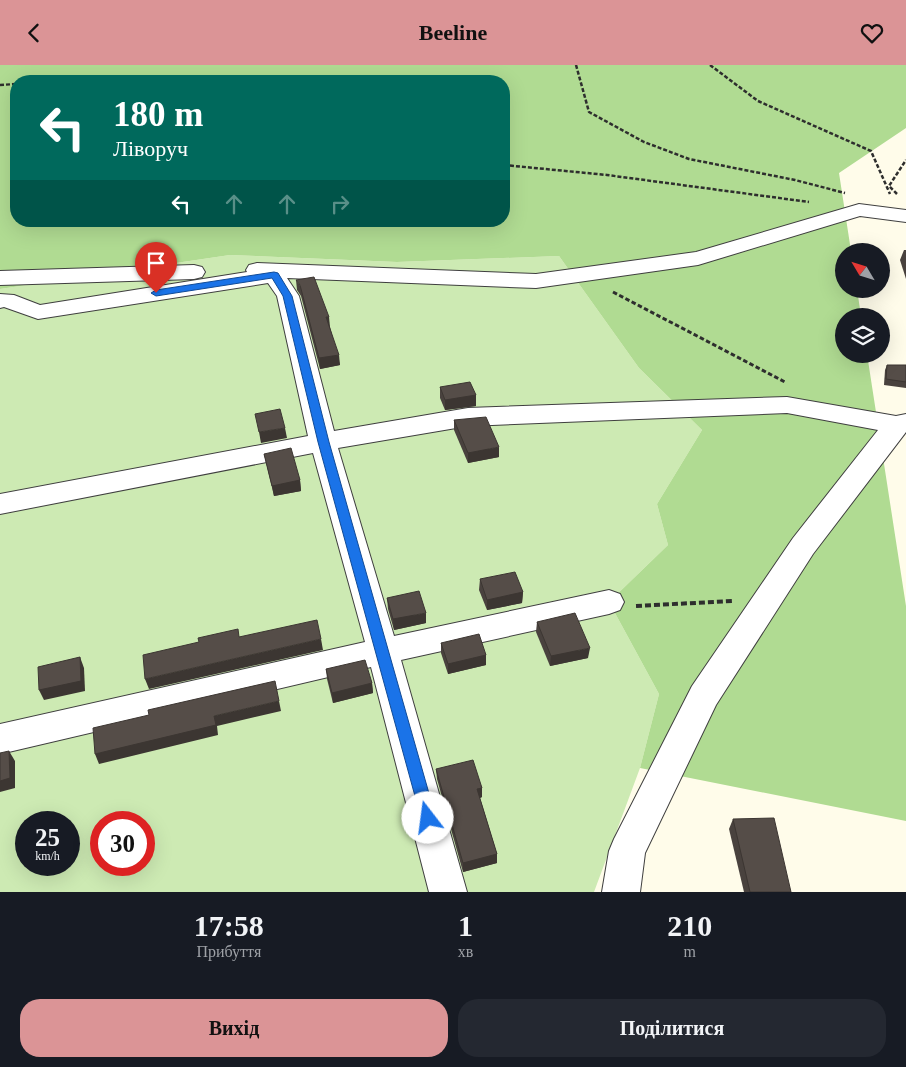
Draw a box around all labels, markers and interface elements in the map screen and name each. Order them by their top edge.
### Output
icon: back [20,19,48,47]
icon: heart [858,19,886,47]
text: Beeline [419,20,487,45]
icon: left [30,95,95,160]
text: 180 m [113,95,203,134]
text: Ліворуч [113,136,188,161]
icon: left [167,190,195,218]
icon: ahead [220,190,248,218]
icon: ahead [273,190,301,218]
icon: right [326,190,354,218]
pin [135,242,177,293]
north arrow [835,243,890,297]
map controls [835,243,890,363]
icon: arrive [142,249,170,277]
button: layers [835,308,890,363]
position arrow [401,791,453,843]
speed limit sign: 30 [90,811,155,876]
text: 25 [35,824,60,851]
text: km/h [35,849,60,863]
text: 17:58 [194,909,264,942]
text: 1 [458,909,473,942]
text: 210 [667,909,712,942]
text: Прибуття [196,943,261,960]
text: хв [458,943,473,960]
text: m [683,943,696,960]
button: Вихід [20,999,448,1057]
button: Поділитися [458,999,886,1057]

